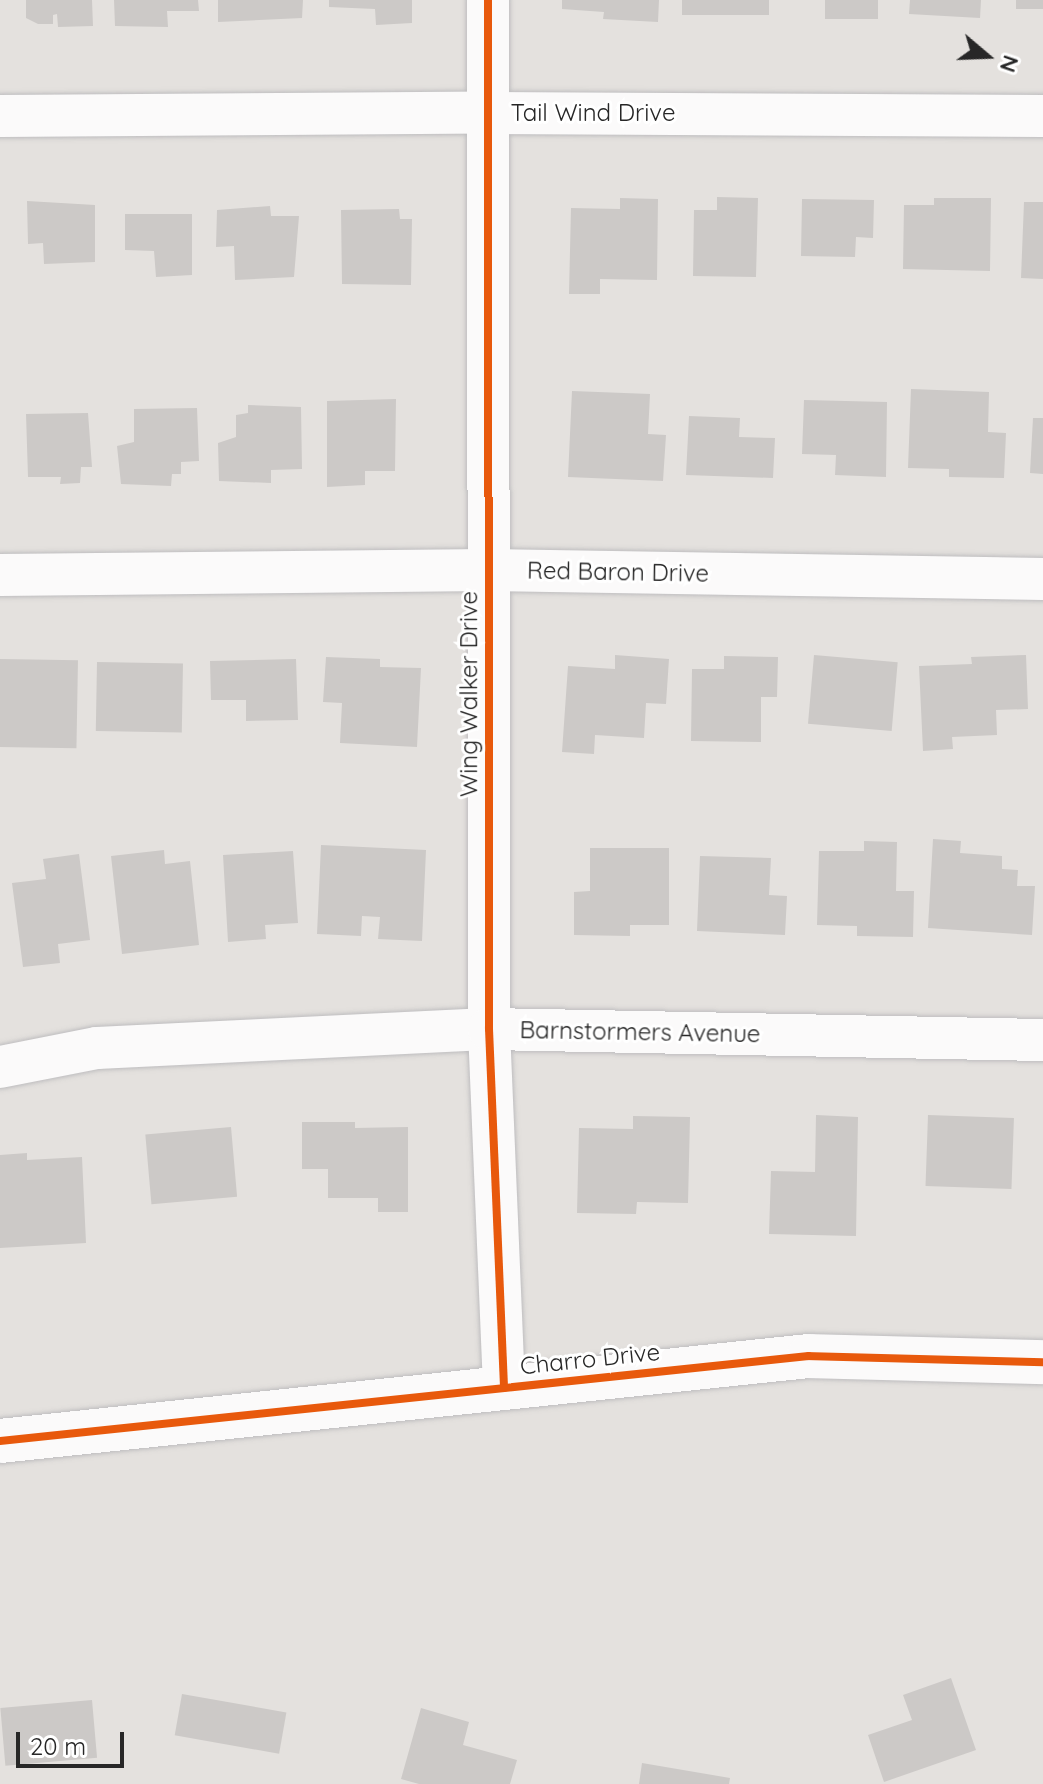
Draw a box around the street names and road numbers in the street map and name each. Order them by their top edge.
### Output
street label: Tail Wind Drive [511,99,675,127]
street label: Red Baron Drive [527,556,709,588]
street label: Wing Walker Drive [455,591,483,797]
street label: Barnstormers Avenue [519,1016,761,1048]
street label: Charro Drive [519,1337,661,1381]

